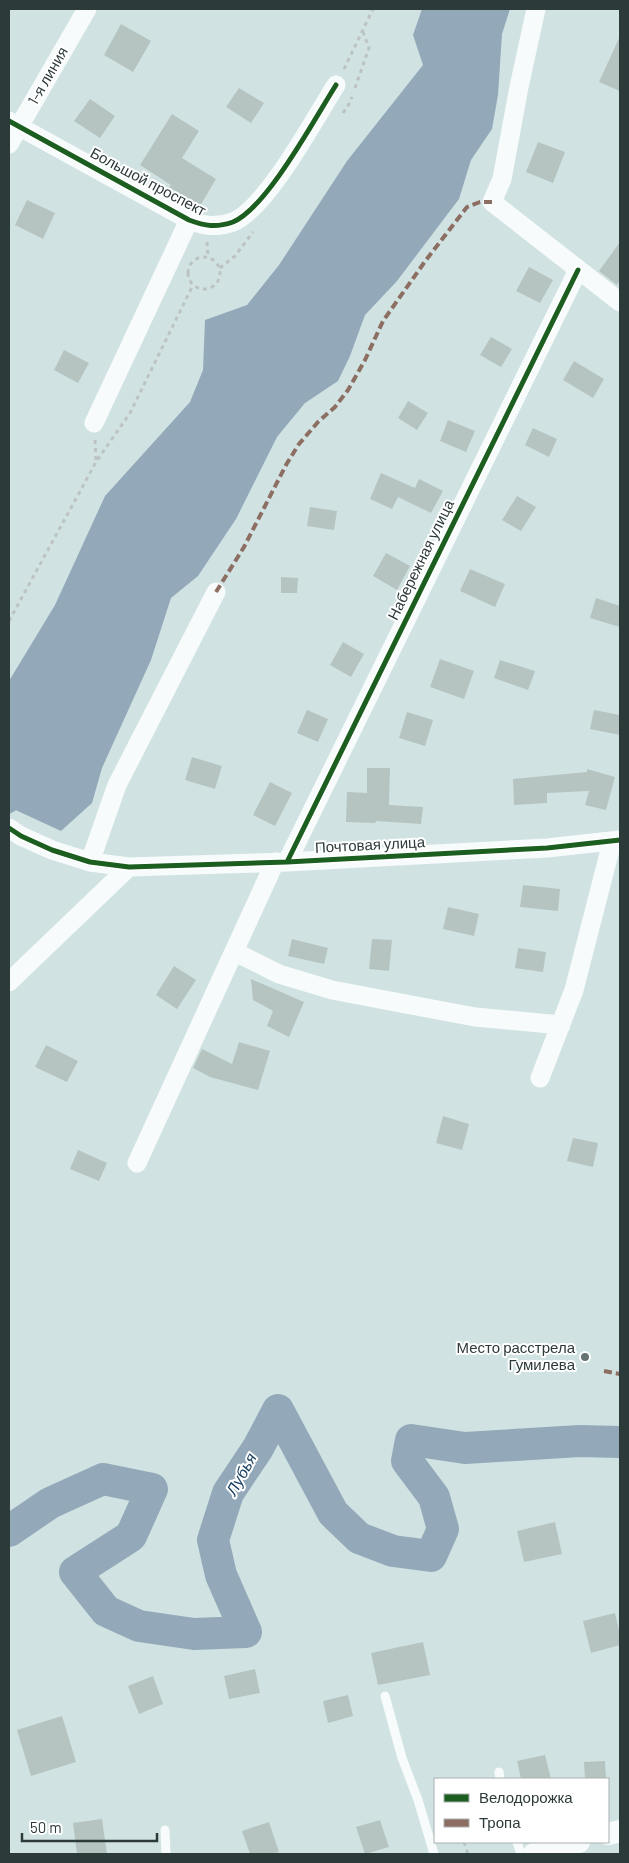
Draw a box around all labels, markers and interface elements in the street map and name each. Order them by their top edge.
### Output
street label: 1-я линия [23,43,71,108]
street label: Большой проспект [87,143,210,219]
street label: Набережная улица [383,496,457,623]
street label: Почтовая улица [314,832,426,856]
place label: Место расстрела Гумилева [457,1338,576,1373]
marker: Место расстрела Гумилева [579,1351,591,1363]
water label: Лубья [221,1449,260,1499]
legend [434,1778,609,1843]
text: Велодорожка [479,1788,573,1806]
scale bar [22,1810,158,1842]
text: Тропа [479,1813,521,1831]
text: 50 m [30,1818,62,1836]

